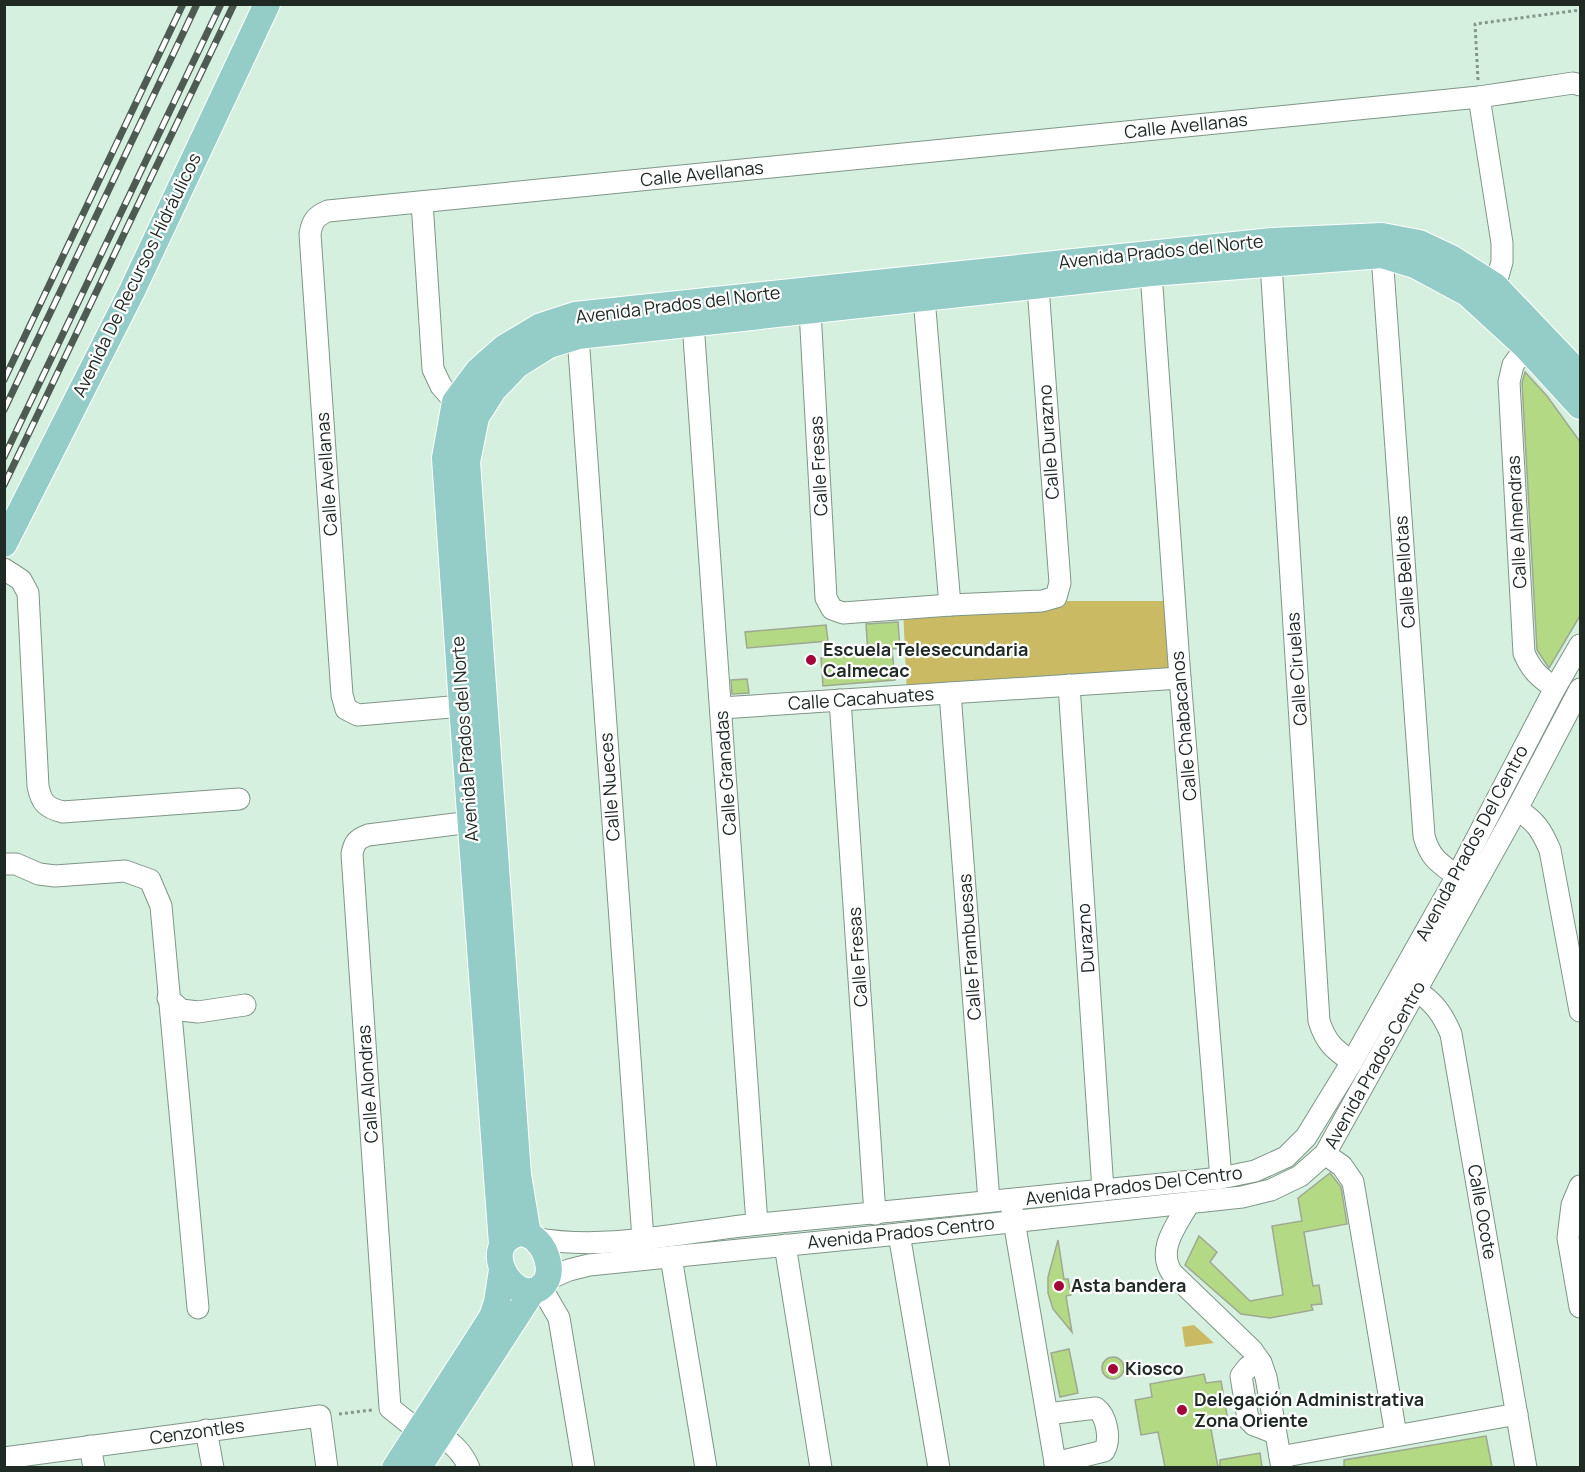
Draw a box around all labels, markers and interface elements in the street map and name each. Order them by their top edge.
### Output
street label: Calle Avellanas [1123,107,1249,143]
street label: Avenida De Recursos Hidráulicos [66,148,206,401]
street label: Calle Avellanas [639,155,765,191]
street label: Avenida Prados del Norte [1057,228,1265,274]
street label: Avenida Prados del Norte [574,280,782,328]
street label: Calle Durazno [1032,384,1064,500]
street label: Calle Avellanas [310,411,342,537]
street label: Calle Fresas [803,415,833,517]
street label: Calle Almendras [1501,455,1531,589]
street label: Calle Bellotas [1388,515,1420,629]
street label: Calle Ciruelas [1280,611,1312,727]
street label: Avenida Prados del Norte [445,635,483,843]
place label: Escuela Telesecundaria Calmecac [823,637,1028,682]
street label: Calle Chabacanos [1165,650,1202,802]
marker: Escuela Telesecundaria Calmecac [804,653,818,667]
street label: Calle Cacahuates [787,681,935,715]
street label: Calle Granadas [709,710,741,836]
street label: Calle Nueces [593,732,625,842]
street label: Avenida Prados Del Centro [1409,740,1533,945]
street label: Calle Frambuesas [952,873,986,1021]
street label: Durazno [1071,902,1099,974]
street label: Calle Fresas [842,906,872,1008]
street label: Avenida Prados Centro [1318,976,1430,1153]
street label: Calle Alondras [351,1024,383,1144]
street label: Avenida Prados Del Centro [1024,1160,1244,1210]
street label: Calle Ocote [1463,1162,1503,1261]
street label: Avenida Prados Centro [806,1210,996,1254]
place label: Asta bandera [1071,1273,1186,1297]
marker: Asta bandera [1052,1279,1066,1293]
place label: Kiosco [1125,1356,1184,1380]
marker: Kiosco [1106,1362,1120,1376]
place label: Delegación Administrativa Zona Oriente [1194,1387,1424,1432]
marker: Delegación Administrativa Zona Oriente [1175,1403,1189,1417]
street label: Cenzontles [148,1412,246,1450]

